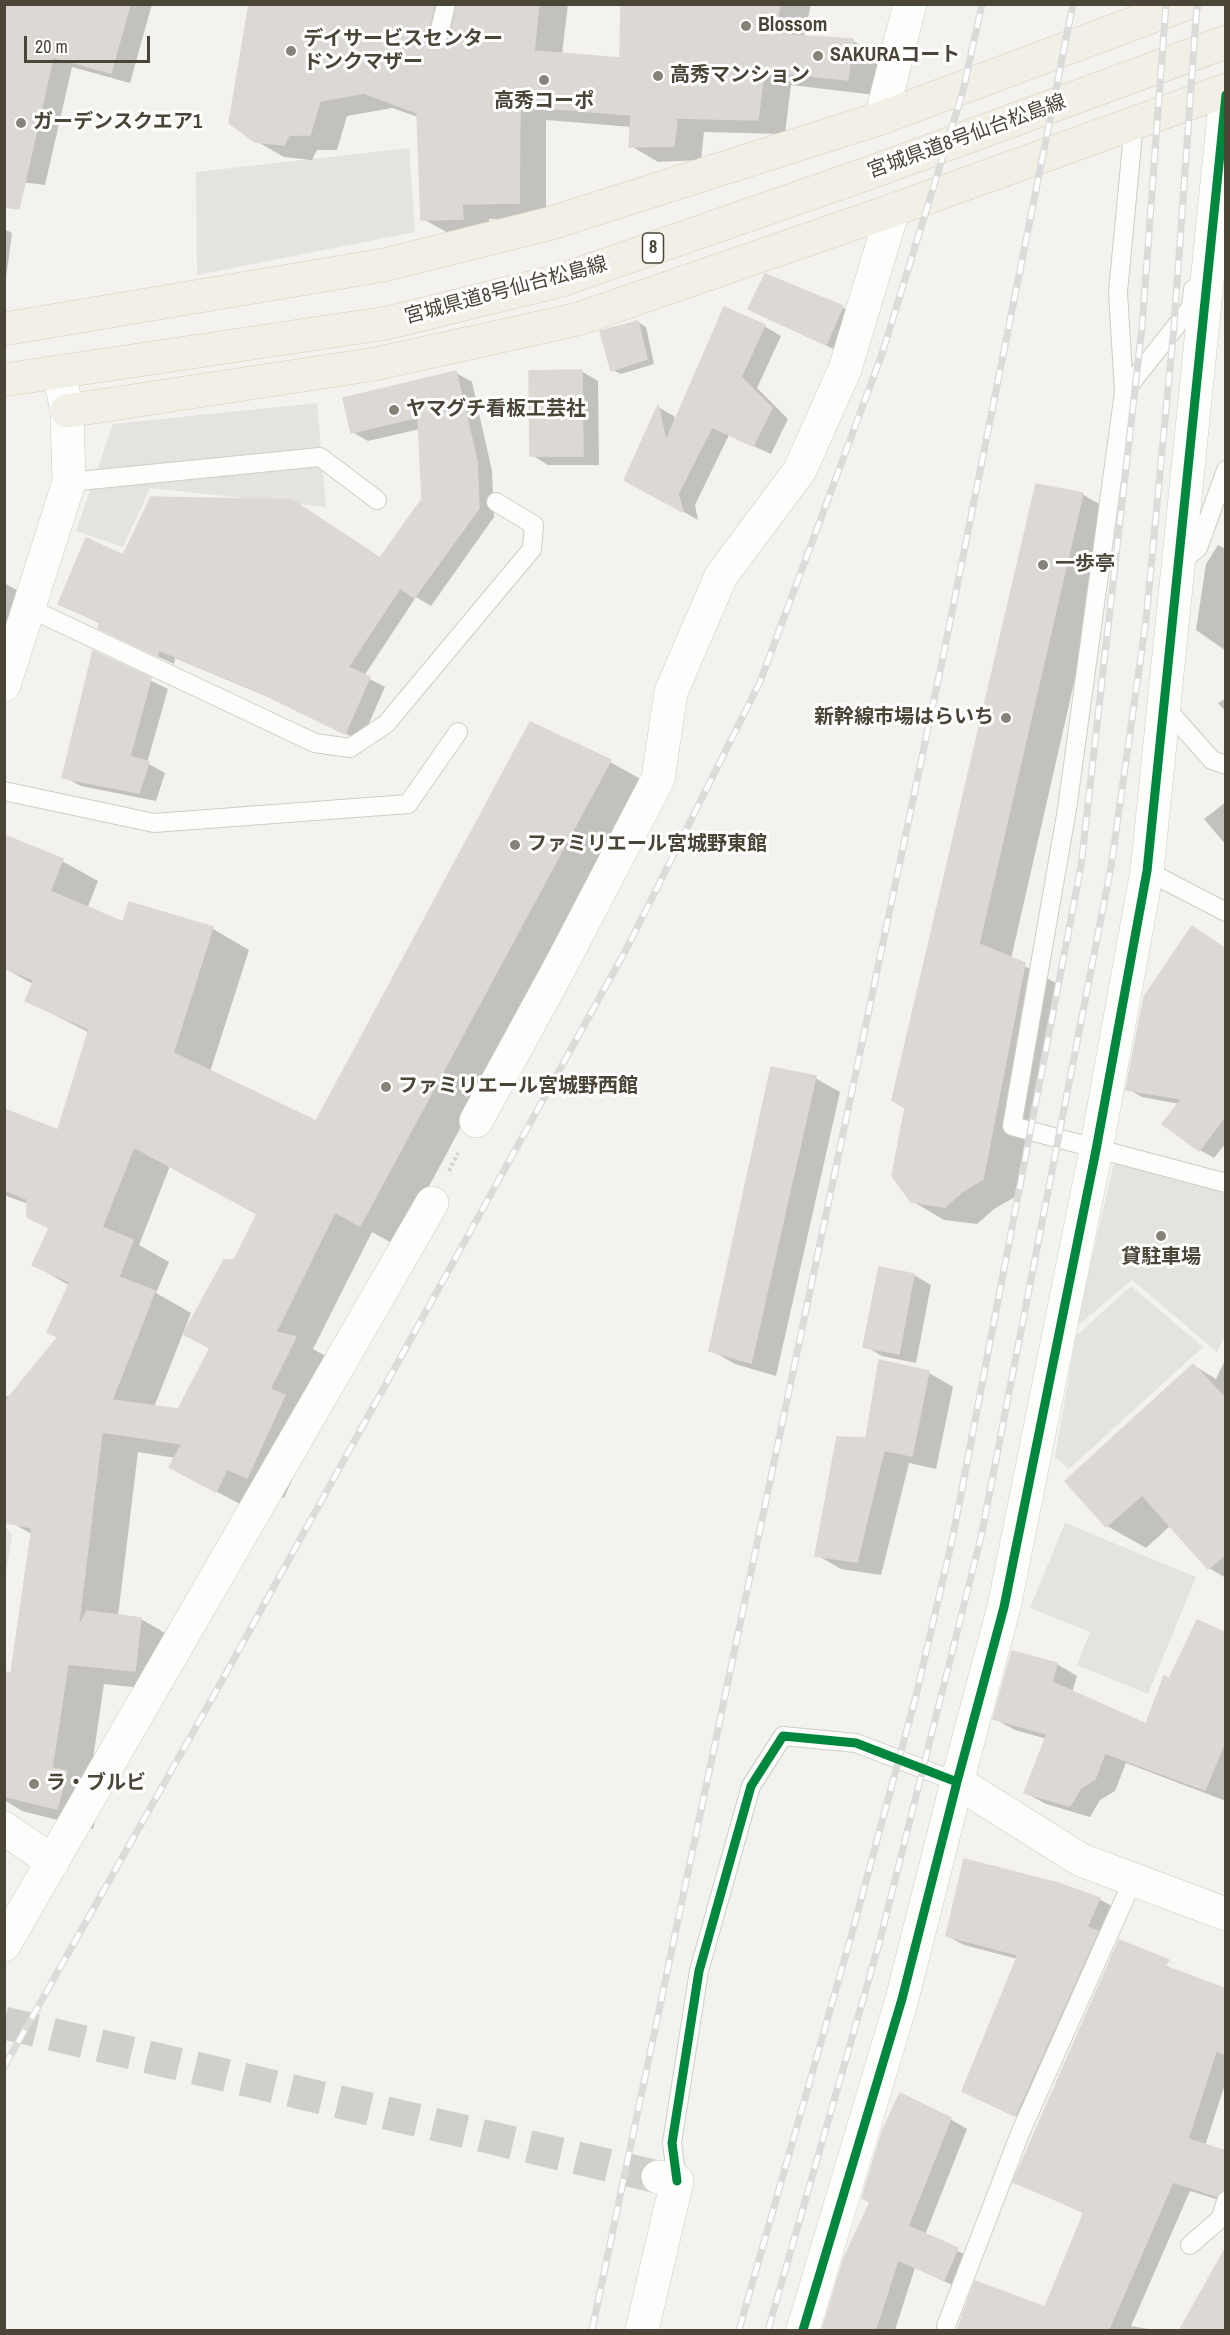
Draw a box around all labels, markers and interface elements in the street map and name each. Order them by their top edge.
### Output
place label: Blossom [758,14,827,38]
marker: Blossom [739,19,753,33]
scale bar [27,24,153,62]
place label: デイサービスセンター ドンクマザー [303,28,503,75]
text: 20 m [35,34,68,59]
marker: デイサービスセンター ドンクマザー [284,44,298,58]
place label: SAKURAコート [830,44,960,68]
marker: SAKURAコート [811,49,825,63]
place label: 高秀マンション [670,64,810,88]
marker: 高秀マンション [651,69,665,83]
marker: 高秀コーポ [537,73,551,87]
place label: 高秀コーポ [494,90,594,114]
street label: 宮城県道8号仙台松島線 [865,90,1069,184]
place label: ガーデンスクエア1 [33,111,202,135]
marker: ガーデンスクエア1 [14,116,28,130]
road number: 8 [642,233,664,263]
street label: 宮城県道8号仙台松島線 [402,252,610,330]
place label: ヤマグチ看板工芸社 [406,398,586,422]
marker: ヤマグチ看板工芸社 [387,403,401,417]
place label: 一歩亭 [1055,553,1115,577]
marker: 一歩亭 [1036,558,1050,572]
place label: 新幹線市場はらいち [814,706,994,730]
marker: 新幹線市場はらいち [999,711,1013,725]
place label: ファミリエール宮城野東館 [527,833,767,857]
marker: ファミリエール宮城野東館 [508,838,522,852]
place label: ファミリエール宮城野西館 [398,1075,638,1099]
marker: ファミリエール宮城野西館 [379,1080,393,1094]
marker: 貸駐車場 [1154,1229,1168,1243]
place label: 貸駐車場 [1121,1246,1201,1270]
place label: ラ・ブルビ [46,1772,146,1796]
marker: ラ・ブルビ [27,1777,41,1791]

